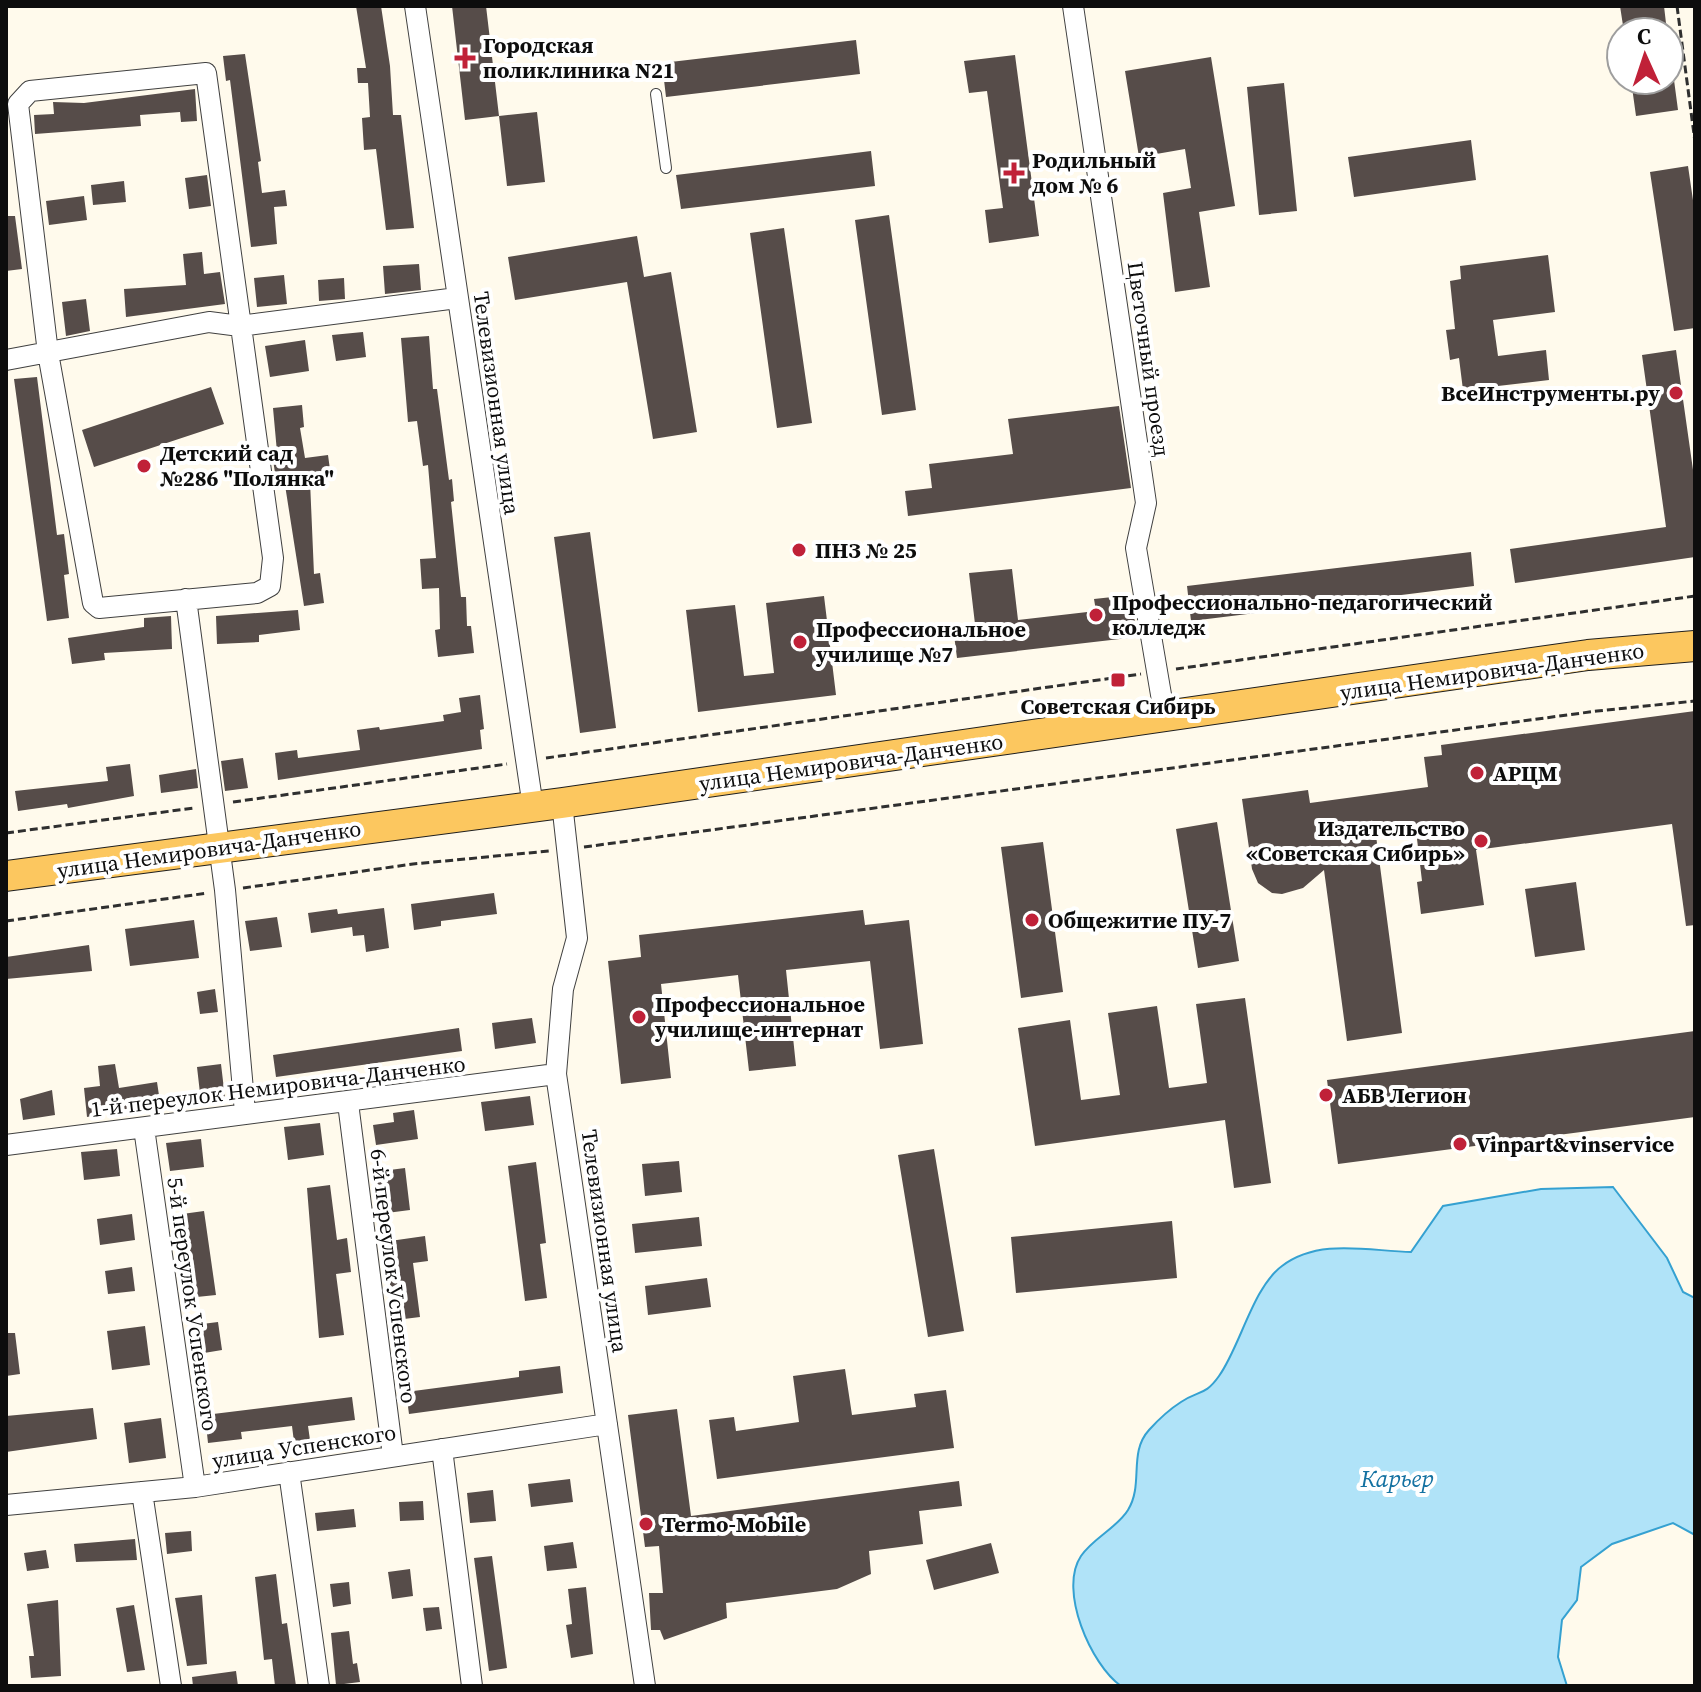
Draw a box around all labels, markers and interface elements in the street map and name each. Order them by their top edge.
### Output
north arrow [1605,16,1685,96]
text: С [1636,21,1652,51]
place label: Городская поликлиника N21 [483,30,675,85]
marker: Городская поликлиника N21 [454,47,476,69]
place label: Родильный дом № 6 [1032,145,1156,200]
marker: Родильный дом № 6 [1003,162,1025,184]
street label: Цветочный проезд [1120,260,1178,458]
street label: Телевизионная улица [466,289,528,517]
place label: ВсеИнструменты.ру [1441,378,1660,408]
marker: ВсеИнструменты.ру [1667,384,1685,402]
place label: Детский сад №286 "Полянка" [160,438,334,493]
marker: Детский сад №286 "Полянка" [135,457,153,475]
place label: ПНЗ № 25 [815,535,917,565]
marker: ПНЗ № 25 [790,541,808,559]
place label: Профессионально-педагогический колледж [1112,587,1492,642]
marker: Профессионально-педагогический колледж [1087,606,1105,624]
place label: Профессиональное училище №7 [815,614,1026,669]
marker: Профессиональное училище №7 [791,633,809,651]
street label: улица Немировича-Данченко [1338,635,1646,707]
marker: Советская Сибирь [1109,671,1127,689]
place label: Советская Сибирь [1021,691,1216,721]
street label: улица Немировича-Данченко [697,726,1005,798]
place label: АРЦМ [1493,758,1557,788]
marker: АРЦМ [1468,764,1486,782]
street label: улица Немировича-Данченко [55,813,363,885]
place label: Издательство «Советская Сибирь» [1246,813,1465,868]
marker: Издательство «Советская Сибирь» [1472,832,1490,850]
place label: Общежитие ПУ-7 [1048,905,1231,935]
marker: Общежитие ПУ-7 [1023,911,1041,929]
place label: Профессиональное училище-интернат [654,989,865,1044]
marker: Профессиональное училище-интернат [630,1008,648,1026]
street label: 1-й переулок Немировича-Данченко [89,1048,467,1124]
place label: АБВ Легион [1342,1080,1467,1110]
marker: АБВ Легион [1317,1086,1335,1104]
street label: Телевизионная улица [574,1127,636,1355]
place label: Vinpart&vinservice [1476,1129,1674,1159]
marker: Vinpart&vinservice [1451,1135,1469,1153]
street label: 6-й переулок Успенского [363,1147,425,1405]
street label: 5-й переулок Успенского [160,1175,226,1433]
street label: улица Успенского [210,1417,398,1475]
water label: Карьер [1360,1462,1433,1495]
place label: Termo-Mobile [662,1509,806,1539]
marker: Termo-Mobile [637,1515,655,1533]

